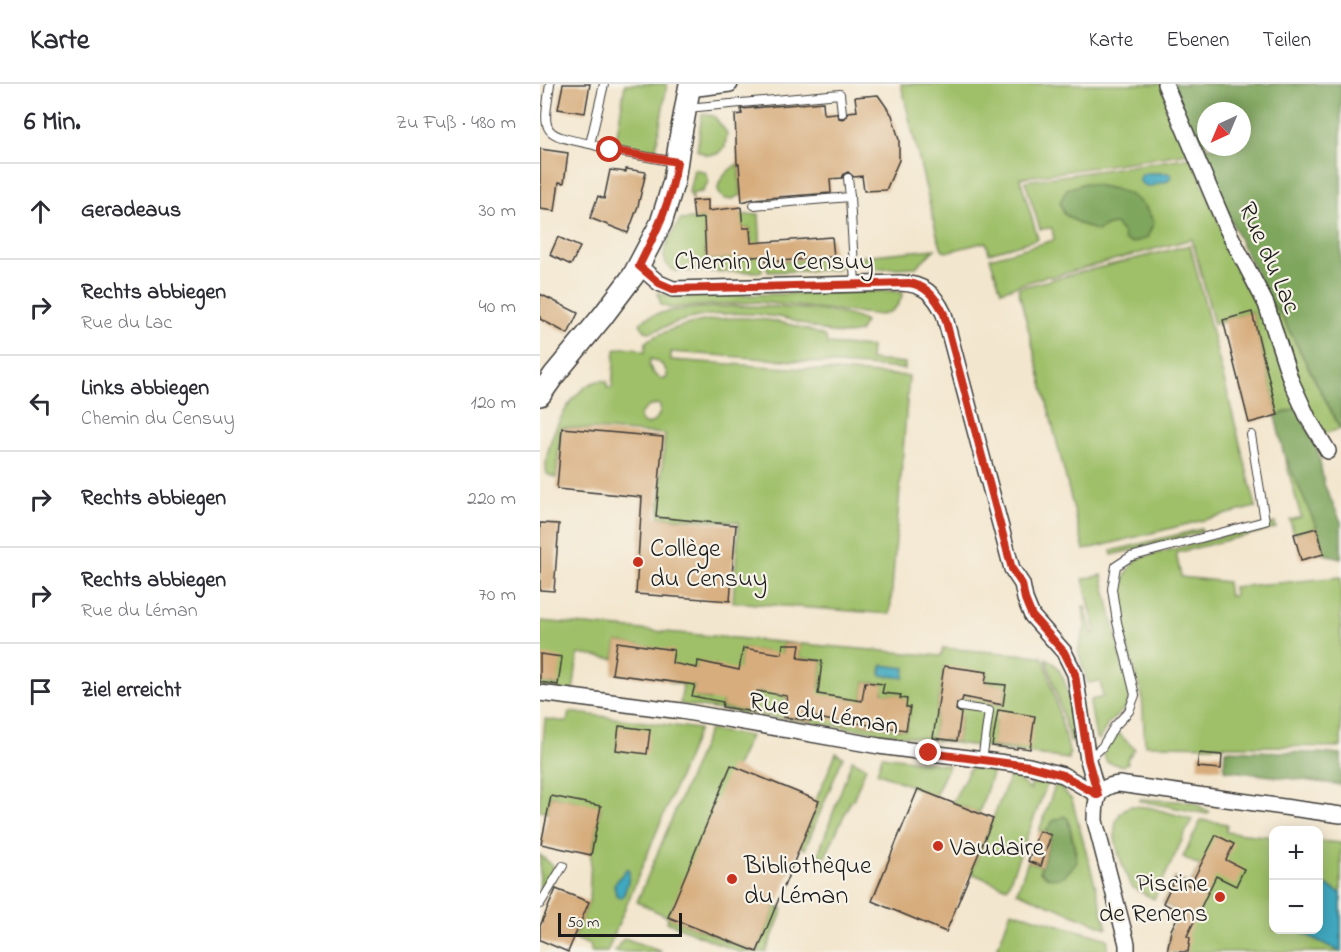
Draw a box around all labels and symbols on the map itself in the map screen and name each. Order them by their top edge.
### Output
north arrow [1197,102,1251,156]
route start [596,136,622,162]
street label: Rue du Lac [1227,196,1310,320]
street label: Chemin du Censuy [674,244,874,282]
place label: Collège du Censuy [650,531,767,599]
marker: Collège du Censuy [631,555,645,569]
street label: Rue du Léman [746,683,901,747]
route end [915,739,941,765]
place label: Vaudaire [949,830,1044,868]
marker: Vaudaire [931,839,945,853]
place label: Bibliothèque du Léman [743,848,872,916]
place label: Piscine de Renens [1099,866,1208,934]
marker: Bibliothèque du Léman [725,872,739,886]
marker: Piscine de Renens [1213,890,1227,904]
scale bar [558,910,682,938]

